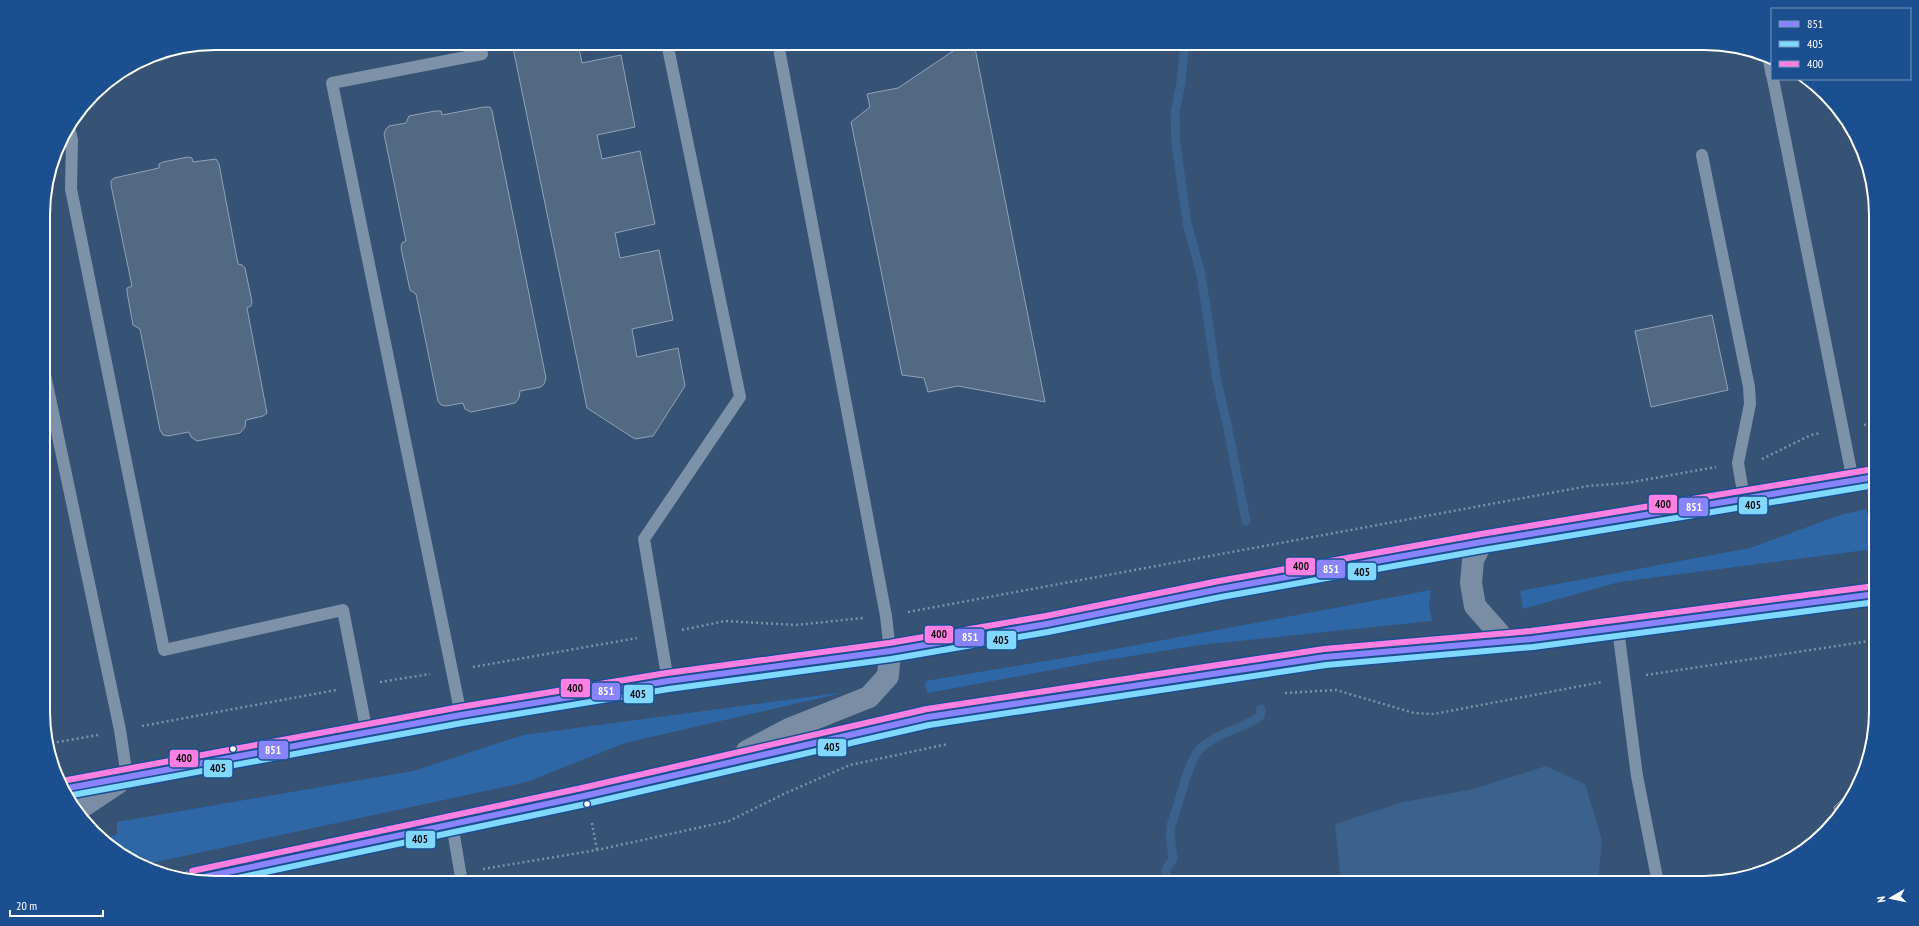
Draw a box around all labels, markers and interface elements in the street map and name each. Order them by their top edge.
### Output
legend [1771,8,1911,80]
text: 851 [1807,16,1823,31]
text: 405 [1807,36,1823,51]
text: 400 [1807,56,1823,71]
line badge: 400 [1648,494,1678,514]
line badge: 405 [1738,496,1768,515]
text: 400 [1655,497,1671,511]
line badge: 851 [1678,497,1709,517]
text: 405 [1745,498,1761,512]
text: 851 [1686,500,1702,514]
line badge: 400 [1285,557,1316,576]
text: 400 [1293,559,1309,573]
line badge: 851 [1316,559,1346,579]
text: 851 [1323,562,1339,576]
line badge: 405 [1347,562,1377,581]
text: 405 [1354,565,1370,579]
line badge: 400 [924,625,954,644]
text: 400 [931,627,947,641]
line badge: 851 [954,628,985,647]
text: 851 [962,630,978,644]
line badge: 405 [986,630,1017,650]
text: 405 [993,633,1009,647]
line badge: 400 [560,678,591,698]
text: 400 [567,681,583,695]
line badge: 851 [591,682,621,701]
text: 851 [598,684,614,698]
line badge: 405 [623,684,654,704]
text: 405 [630,687,646,701]
line badge: 405 [817,738,847,757]
line badge: 851 [258,740,289,760]
text: 405 [824,740,840,754]
text: 851 [265,743,281,757]
unlabelled marker [228,744,238,754]
line badge: 400 [169,749,199,768]
text: 400 [176,751,192,765]
line badge: 405 [203,759,233,778]
text: 405 [210,761,226,775]
unlabelled marker [582,799,592,809]
line badge: 405 [405,830,436,849]
text: 405 [412,832,428,846]
north arrow [1871,878,1911,918]
scale bar [10,892,103,918]
text: N [1874,895,1889,904]
text: 20 m [16,898,37,913]

